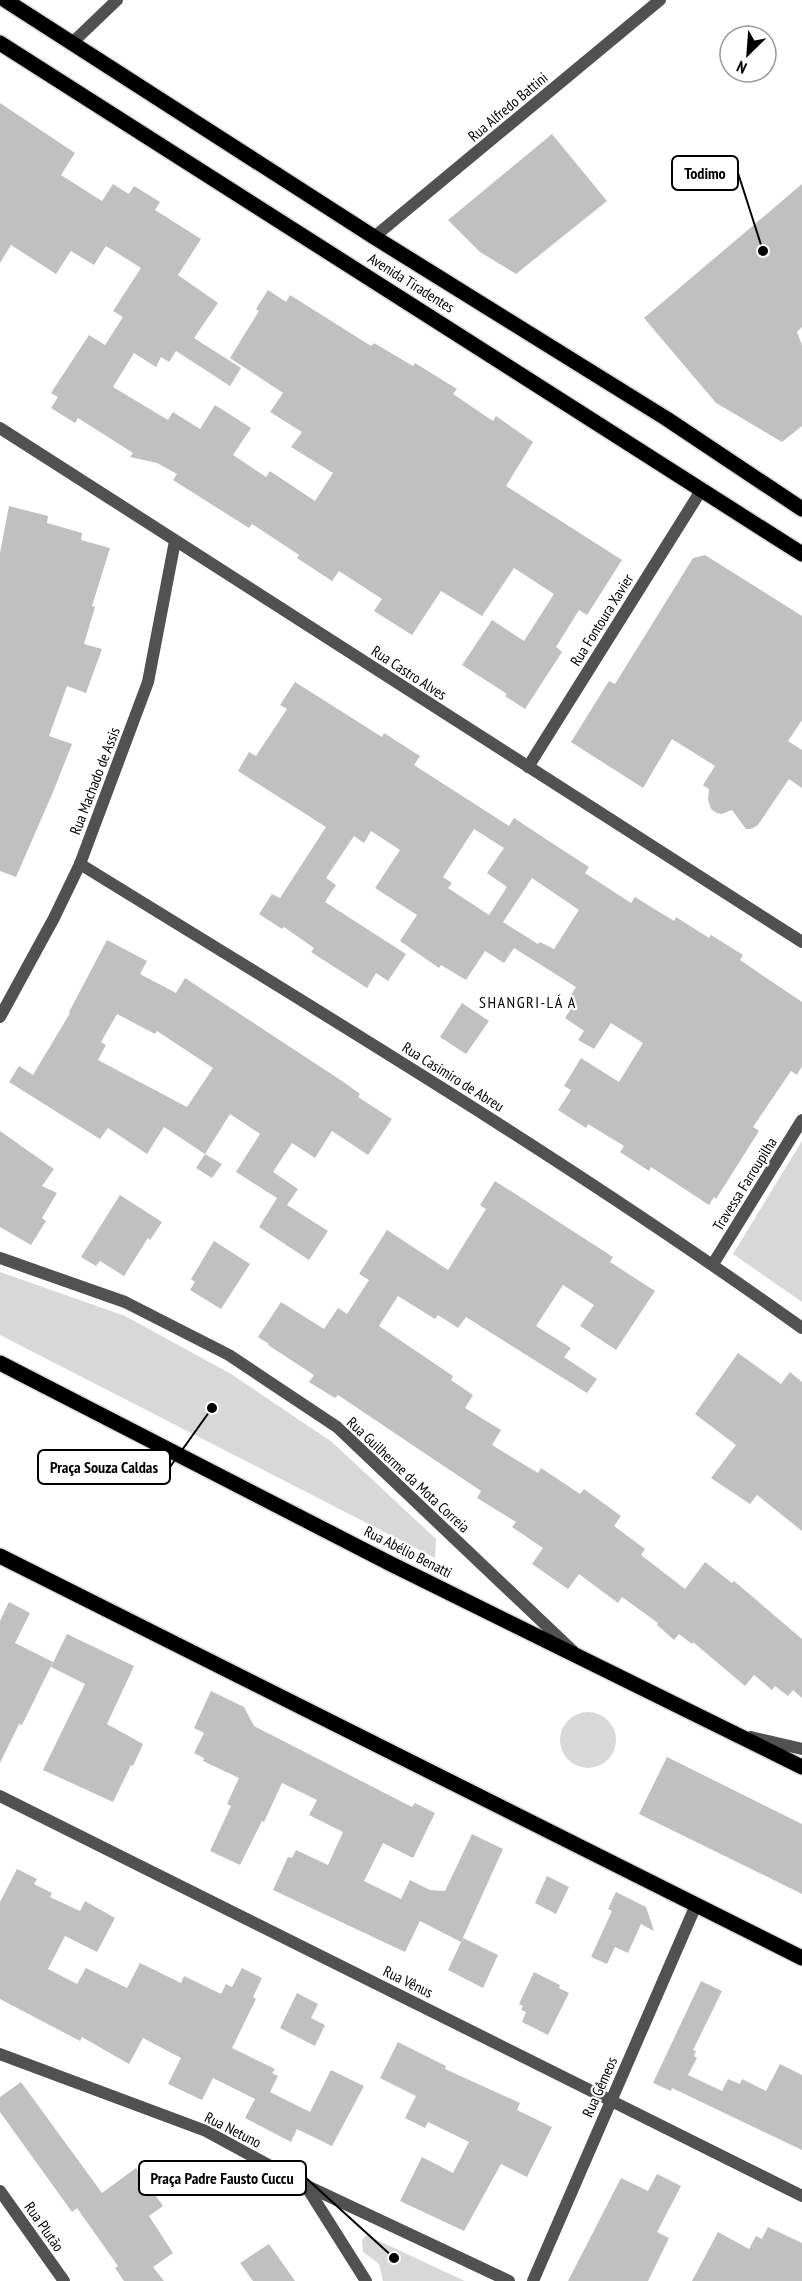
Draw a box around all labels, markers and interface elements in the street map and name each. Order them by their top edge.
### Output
north arrow [718,24,778,84]
text: N [734,57,750,78]
street label: Rua Alfredo Battini [464,68,551,145]
callout: Todimo [672,156,738,190]
text: Todimo [684,163,726,183]
street label: Avenida Tiradentes [365,248,458,317]
street label: Rua Fontoura Xavier [566,570,638,669]
street label: Rua Castro Alves [368,641,450,704]
street label: Rua Machado de Assis [65,724,124,837]
district label: SHANGRI-LÁ A [479,992,577,1012]
street label: Rua Casimiro de Abreu [399,1038,508,1116]
street label: Travessa Farroupilha [708,1134,781,1234]
street label: Rua Guilherme da Mota Correia [343,1413,474,1537]
callout: Praça Souza Caldas [38,1450,170,1484]
text: Praça Souza Caldas [50,1457,158,1477]
street label: Rua Abélio Benatti [361,1521,455,1582]
street label: Rua Vênus [380,1961,436,2002]
street label: Rua Gêmeos [578,2054,621,2120]
street label: Rua Netuno [202,2107,265,2152]
callout: Praça Padre Fausto Cuccu [139,2161,306,2195]
text: Praça Padre Fausto Cuccu [150,2168,294,2188]
street label: Rua Plutão [20,2198,68,2255]

